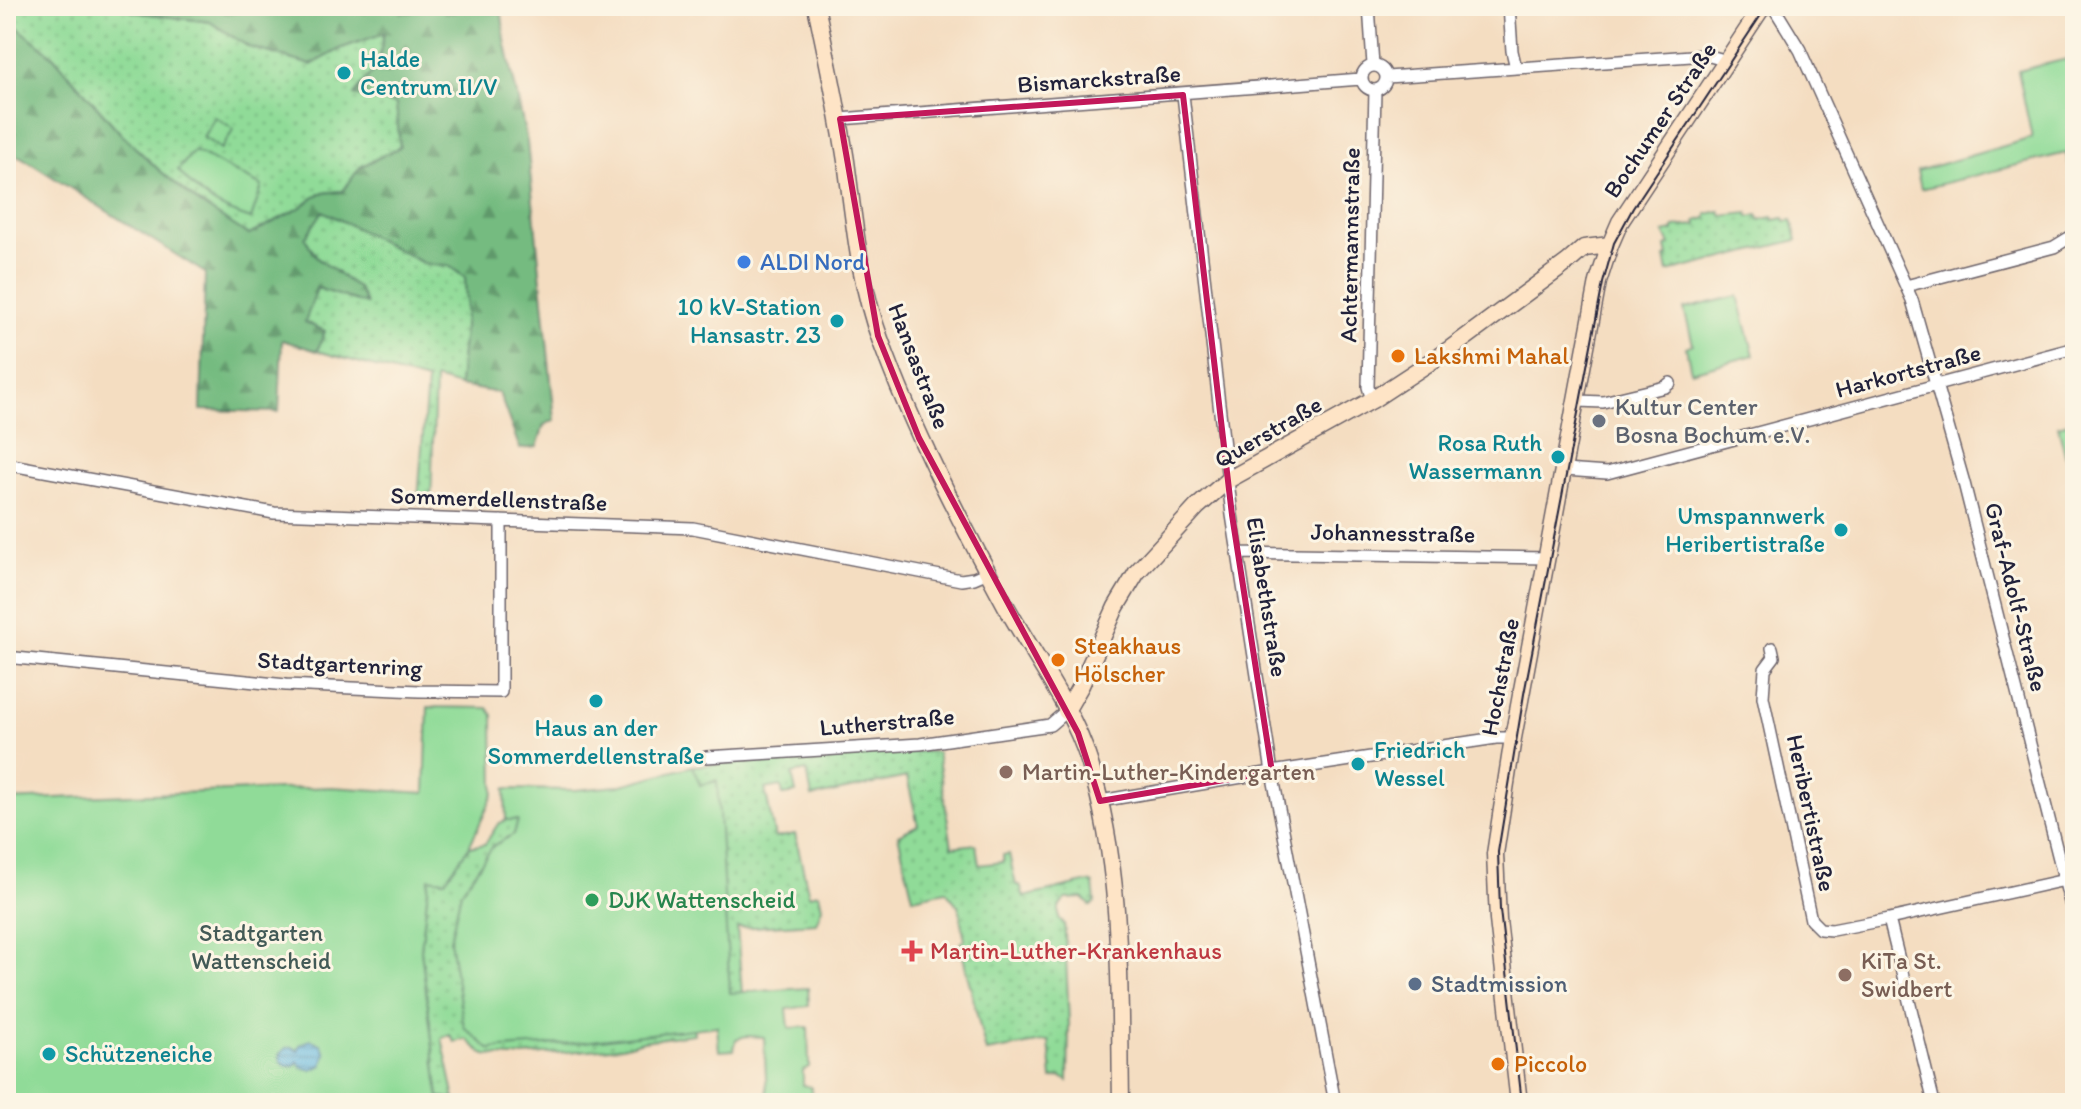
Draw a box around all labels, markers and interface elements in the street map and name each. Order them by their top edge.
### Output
street label: Bochumer Straße [1597,36,1722,203]
place label: Halde Centrum II/V [360,44,497,101]
street label: Bismarckstraße [1016,58,1182,99]
marker: Halde Centrum II/V [335,64,353,82]
street label: Achtermannstraße [1333,147,1366,343]
place label: ALDI Nord [760,247,865,276]
marker: ALDI Nord [735,253,753,271]
place label: 10 kV-Station Hansastr. 23 [678,292,821,349]
street label: Hansastraße [882,299,957,433]
marker: 10 kV-Station Hansastr. 23 [828,312,846,330]
street label: Harkortstraße [1832,337,1984,404]
place label: Lakshmi Mahal [1414,341,1569,370]
marker: Lakshmi Mahal [1389,347,1407,365]
street label: Querstraße [1209,389,1327,474]
place label: Kultur Center Bosna Bochum e.V. [1615,392,1810,449]
marker: Kultur Center Bosna Bochum e.V. [1590,412,1608,430]
place label: Rosa Ruth Wassermann [1409,428,1542,485]
marker: Rosa Ruth Wassermann [1549,448,1567,466]
street label: Sommerdellenstraße [390,480,608,517]
street label: Graf-Adolf-Straße [1979,499,2054,695]
place label: Umspannwerk Heribertistraße [1665,501,1825,558]
street label: Elisabethstraße [1241,515,1294,679]
street label: Johannesstraße [1310,517,1476,548]
marker: Umspannwerk Heribertistraße [1832,521,1850,539]
street label: Hochstraße [1474,616,1525,738]
place label: Steakhaus Hölscher [1074,631,1181,688]
street label: Stadtgartenring [257,645,424,682]
marker: Steakhaus Hölscher [1049,651,1067,669]
marker: Haus an der Sommerdellenstraße [587,692,605,710]
street label: Lutherstraße [818,701,956,742]
place label: Haus an der Sommerdellenstraße [488,713,704,770]
street label: Heribertistraße [1781,732,1842,894]
place label: Friedrich Wessel [1374,735,1465,792]
marker: Friedrich Wessel [1349,755,1367,773]
place label: Martin-Luther-Kindergarten [1022,757,1316,786]
marker: Martin-Luther-Kindergarten [997,763,1015,781]
place label: DJK Wattenscheid [608,885,795,914]
marker: DJK Wattenscheid [583,891,601,909]
park label: Stadtgarten Wattenscheid [191,918,331,975]
place label: Martin-Luther-Krankenhaus [930,936,1222,965]
marker: Martin-Luther-Krankenhaus [901,940,923,962]
place label: KiTa St. Swidbert [1861,946,1952,1003]
marker: KiTa St. Swidbert [1836,966,1854,984]
place label: Stadtmission [1431,969,1568,998]
marker: Stadtmission [1406,975,1424,993]
place label: Schützeneiche [65,1039,213,1068]
marker: Schützeneiche [40,1045,58,1063]
place label: Piccolo [1514,1049,1587,1078]
marker: Piccolo [1489,1055,1507,1073]

